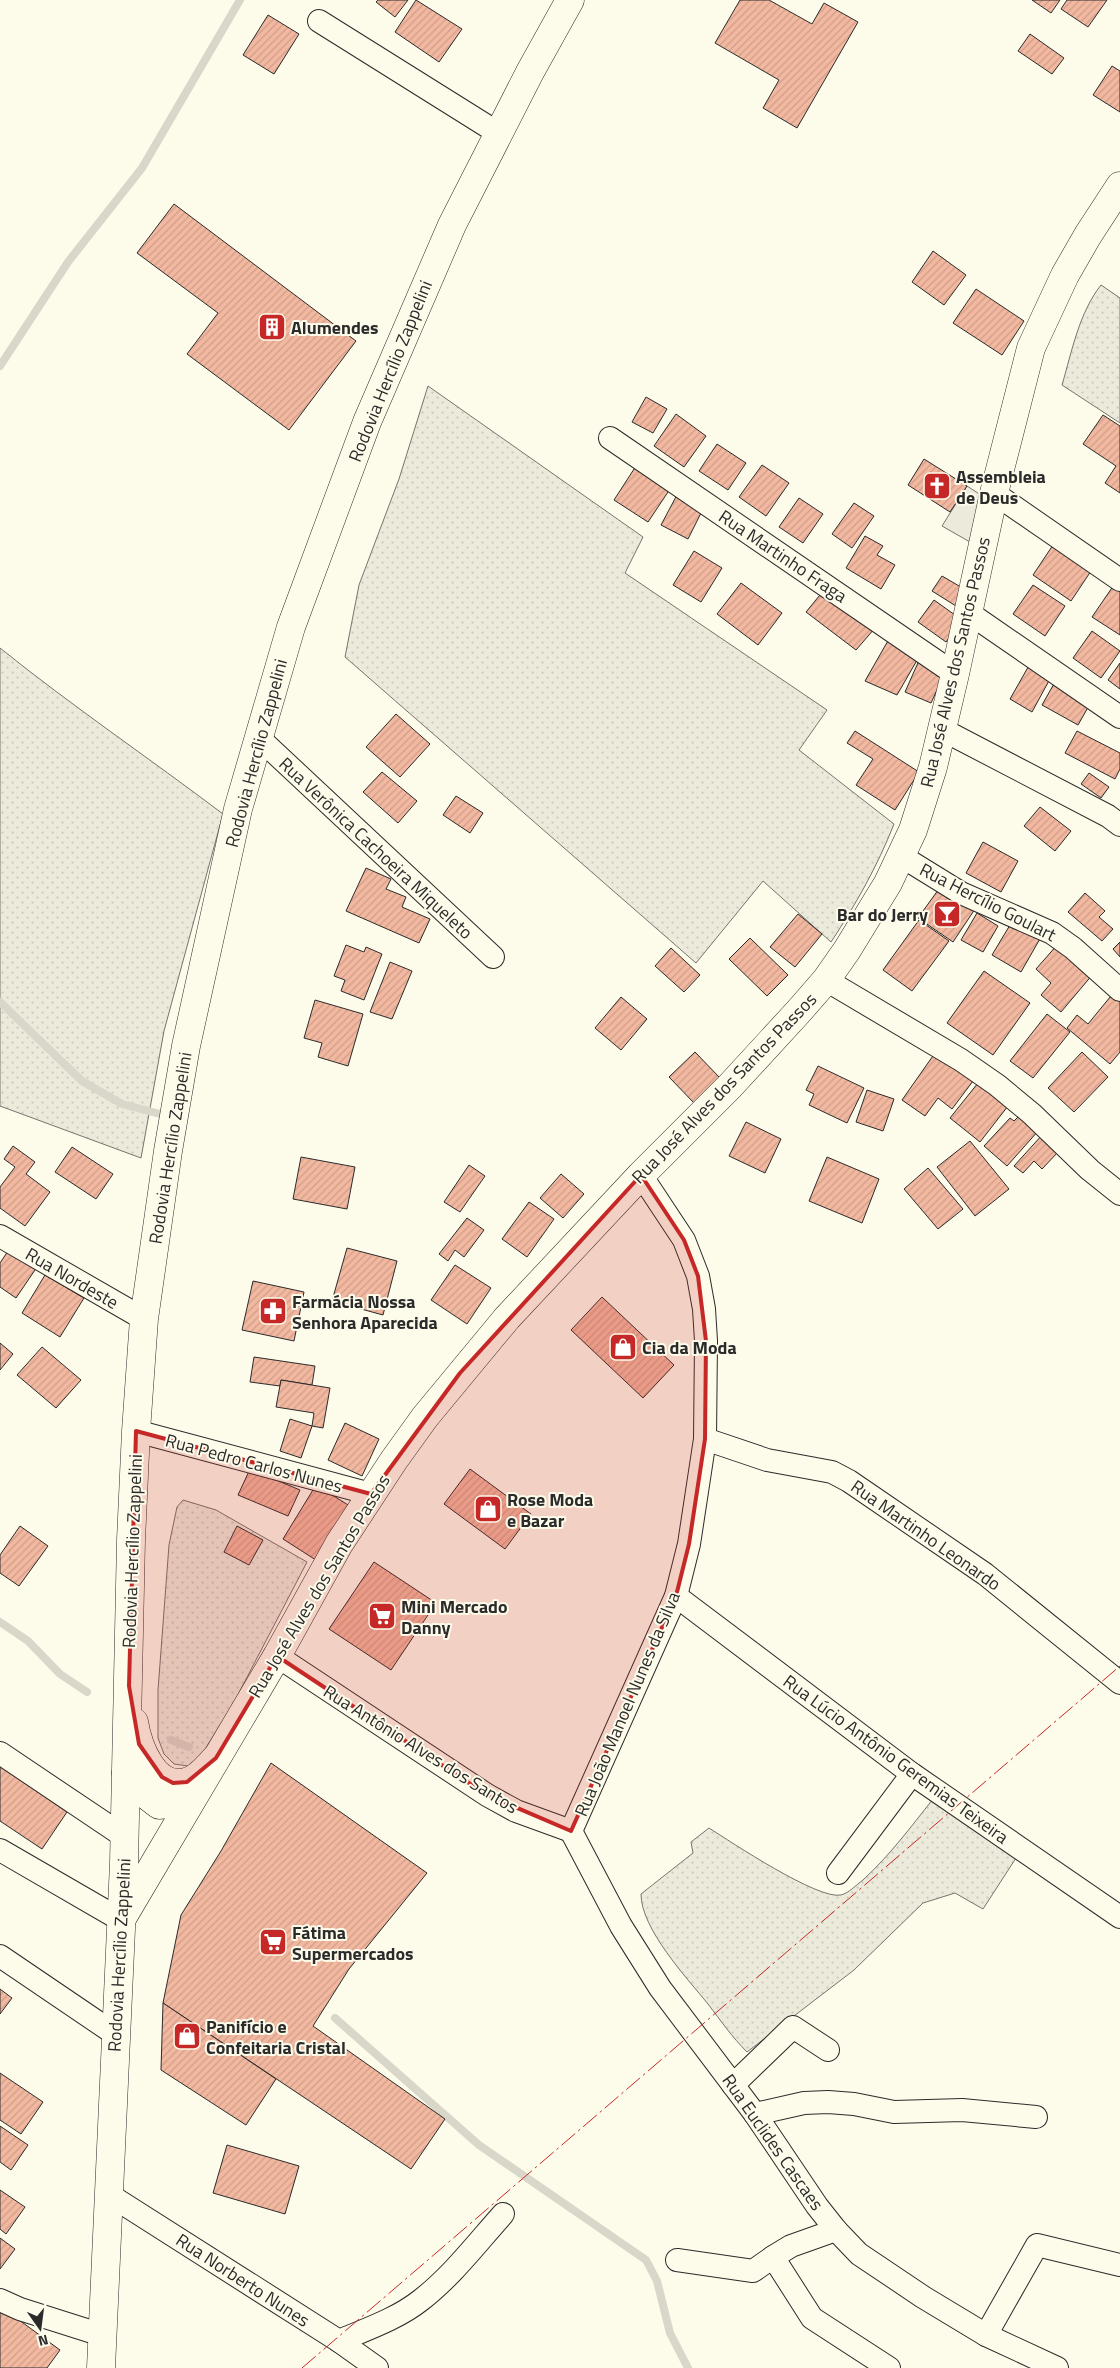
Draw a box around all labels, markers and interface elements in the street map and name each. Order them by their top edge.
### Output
street label: Rodovia Hercílio Zappelini [341,276,439,466]
building icon: Alumendes [257,312,287,342]
place label: Alumendes [291,314,378,341]
place label: Assembleia de Deus [956,463,1046,511]
church icon: Assembleia de Deus [922,471,952,501]
street label: Rua Martinho Fraga [713,503,853,609]
street label: Rua José Alves dos Santos Passos [913,534,997,790]
street label: Rodovia Hercílio Zappelini [218,656,294,850]
street label: Rua Verônica Cachoeira Miqueleto [273,751,479,945]
street label: Rua Hercílio Goulart [915,856,1062,948]
bar icon: Bar do Jerry [932,899,962,929]
place label: Bar do Jerry [837,901,928,928]
street label: Rua José Alves dos Santos Passos [625,986,823,1190]
street label: Rodovia Hercílio Zappelini [141,1050,199,1246]
street label: Rua Nordeste [20,1240,124,1316]
place label: Farmácia Nossa Senhora Aparecida [292,1288,438,1336]
pharmacy icon: Farmácia Nossa Senhora Aparecida [258,1296,288,1326]
shop icon: Cia da Moda [608,1332,638,1362]
place label: Cia da Moda [642,1334,737,1361]
street label: Rua Pedro Carlos Nunes [163,1426,345,1500]
street label: Rodovia Hercílio Zappelini [115,1454,149,1648]
street label: Rua José Alves dos Santos Passos [241,1469,397,1703]
street label: Rua Martinho Leonardo [845,1473,1007,1597]
place label: Rose Moda e Bazar [507,1486,593,1534]
shop icon: Rose Moda e Bazar [473,1494,503,1524]
street label: Rua João Manoel Nunes da Silva [567,1587,687,1821]
place label: Mini Mercado Danny [401,1593,508,1641]
supermarket icon: Mini Mercado Danny [367,1601,397,1631]
street label: Rua Lúcio Antônio Geremias Teixeira [778,1668,1014,1850]
street label: Rua Antônio Alves dos Santos [318,1678,524,1820]
street label: Rodovia Hercílio Zappelini [100,1857,138,2053]
place label: Fátima Supermercados [292,1919,414,1967]
supermarket icon: Fátima Supermercados [258,1927,288,1957]
place label: Panifício e Confeitaria Cristal [206,2013,346,2061]
shop icon: Panifício e Confeitaria Cristal [172,2021,202,2051]
street label: Rua Euclides Cascaes [716,2068,830,2216]
street label: Rua Norberto Nunes [171,2227,315,2333]
north arrow [15,2303,65,2353]
text: N [36,2330,51,2352]

